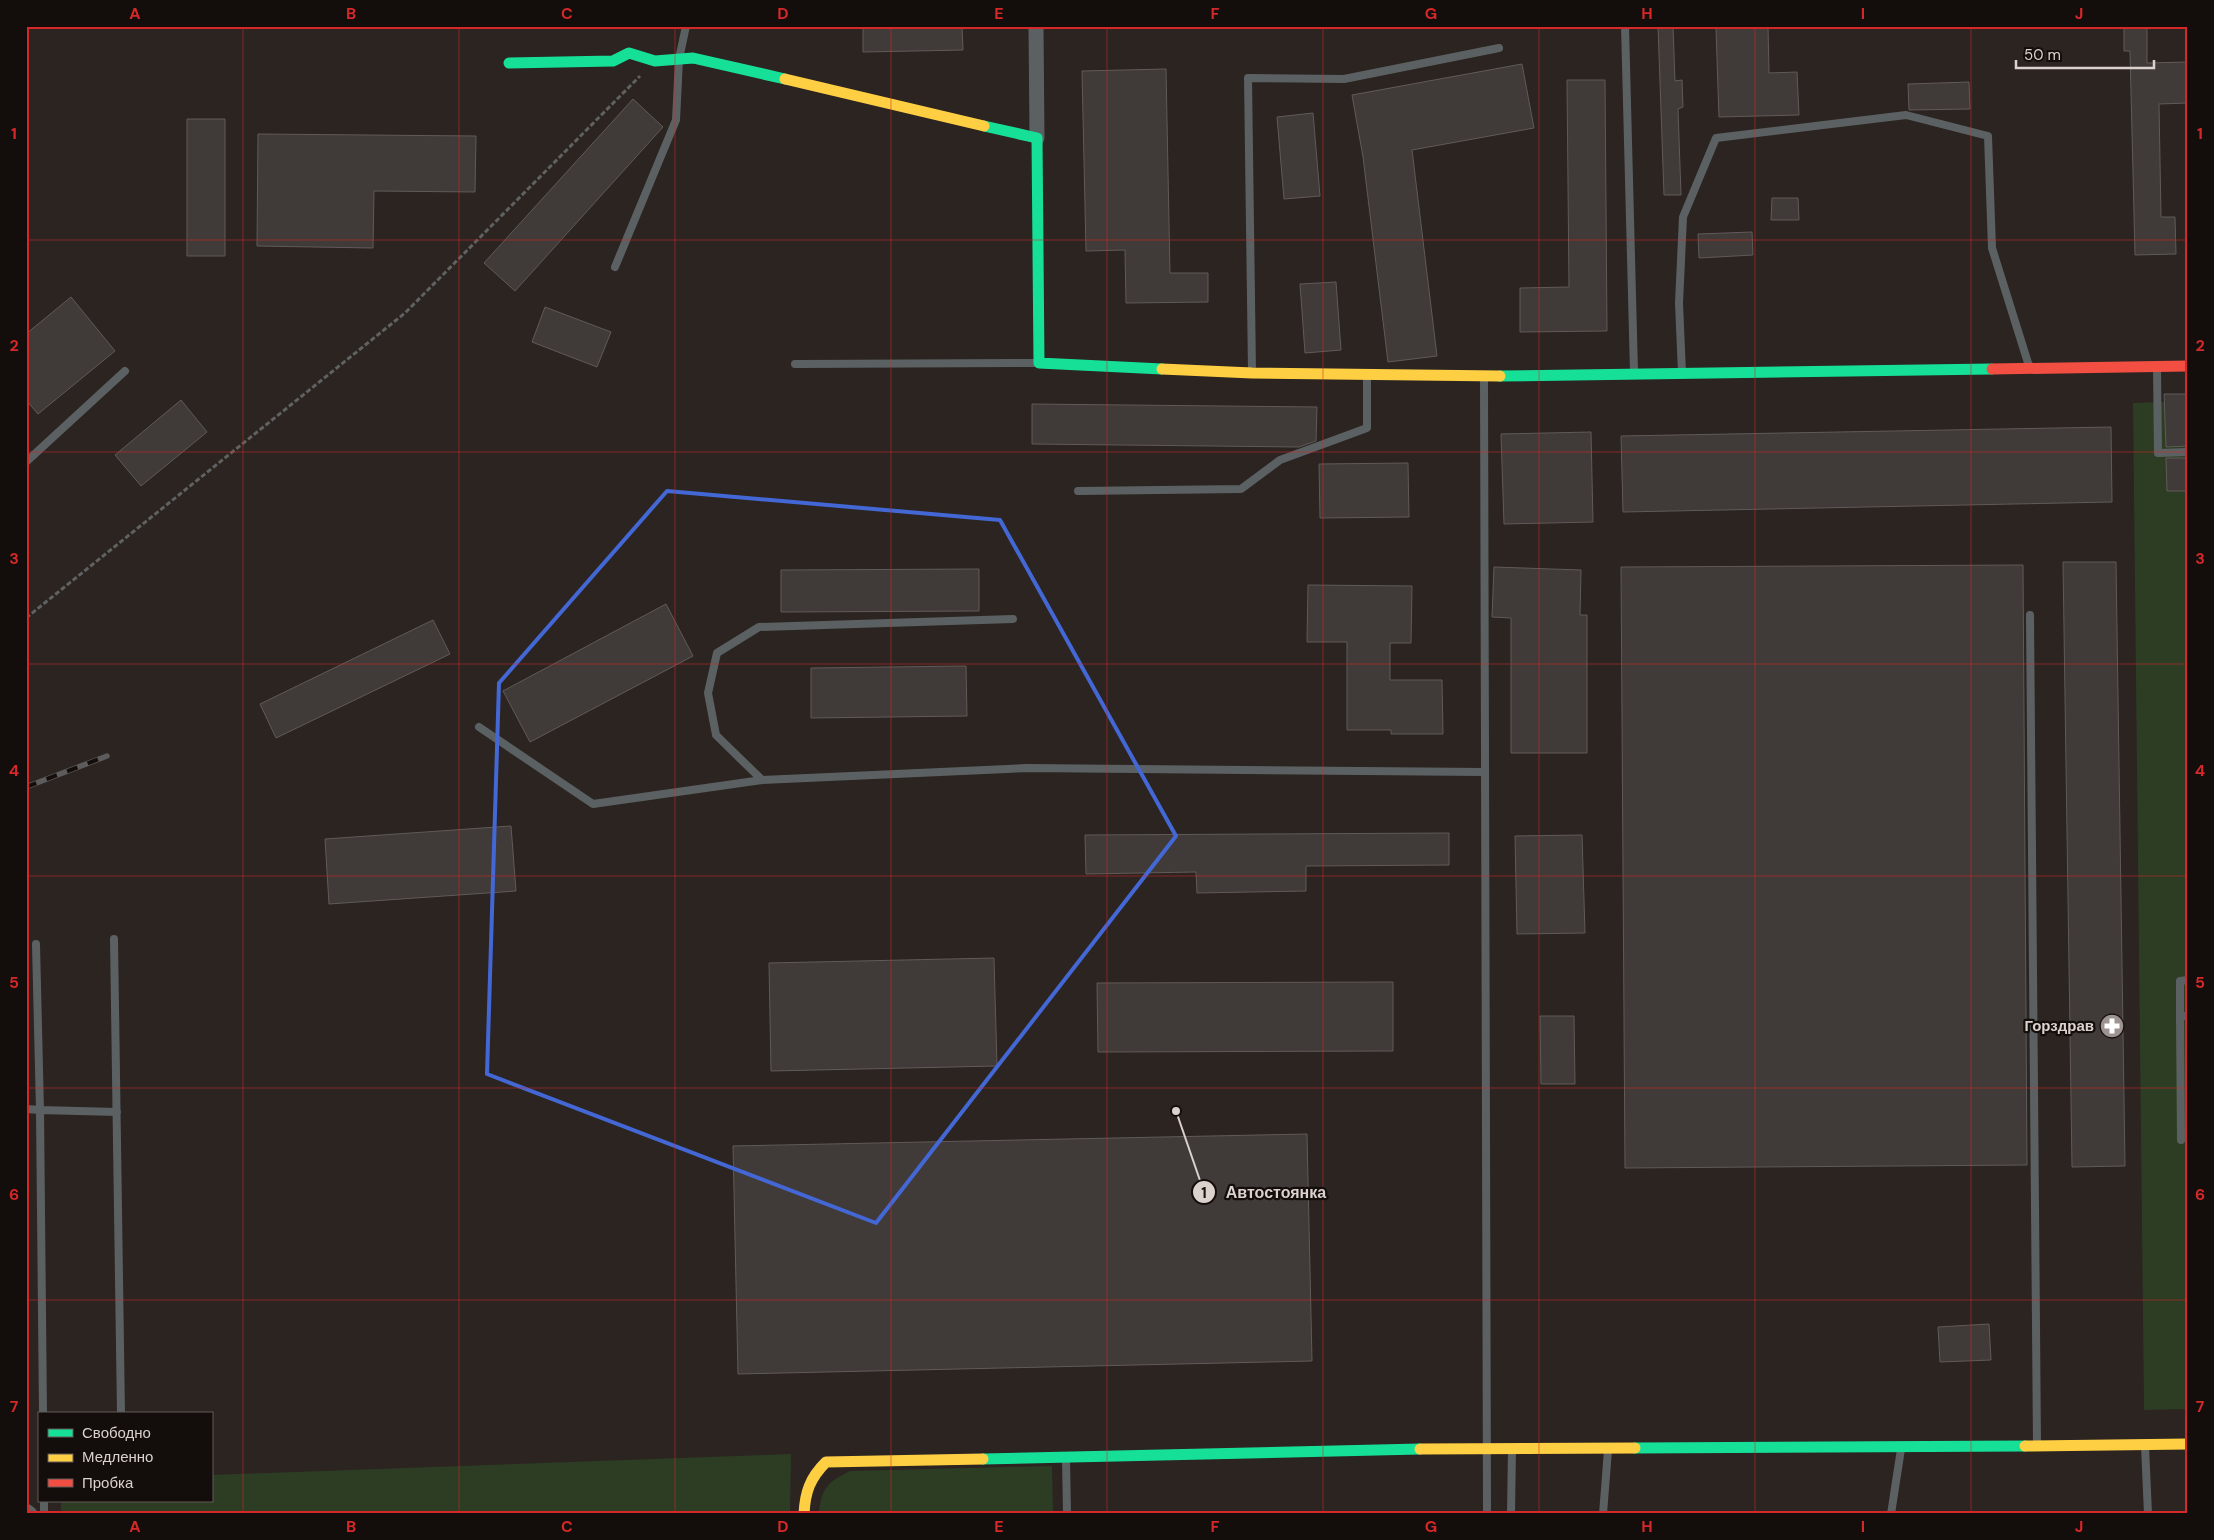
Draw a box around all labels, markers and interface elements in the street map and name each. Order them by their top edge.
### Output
text: A [129,3,141,24]
text: B [346,3,356,24]
text: C [561,3,573,24]
text: D [777,3,789,24]
text: E [994,3,1004,24]
text: F [1211,3,1220,24]
text: G [1425,3,1437,24]
text: H [1641,3,1653,24]
text: I [1861,3,1865,24]
text: J [2075,3,2083,24]
scale bar [2016,38,2154,70]
text: 50 m [2024,45,2061,65]
text: 1 [11,123,17,144]
text: 1 [2197,123,2203,144]
text: 2 [9,335,19,356]
text: 2 [2195,335,2205,356]
text: 3 [9,548,19,569]
text: 3 [2195,548,2205,569]
text: 4 [9,760,19,781]
text: 4 [2195,760,2205,781]
text: 5 [9,972,19,993]
text: 5 [2195,972,2205,993]
pharmacy icon: Горздрав [2099,1013,2125,1039]
place label: Горздрав [2024,1016,2094,1036]
callout: Автостоянка [1191,1177,1337,1208]
text: Автостоянка [1226,1182,1326,1203]
text: 1 [1201,1183,1207,1203]
text: 6 [9,1184,19,1205]
text: 6 [2195,1184,2205,1205]
text: 7 [10,1396,19,1417]
text: 7 [2196,1396,2205,1417]
legend [38,1412,212,1502]
text: Свободно [82,1423,151,1443]
text: Медленно [82,1447,153,1467]
text: Пробка [82,1473,134,1493]
text: A [129,1516,141,1537]
text: B [346,1516,356,1537]
text: C [561,1516,573,1537]
text: D [777,1516,789,1537]
text: E [994,1516,1004,1537]
text: F [1211,1516,1220,1537]
text: G [1425,1516,1437,1537]
text: H [1641,1516,1653,1537]
text: I [1861,1516,1865,1537]
text: J [2075,1516,2083,1537]

